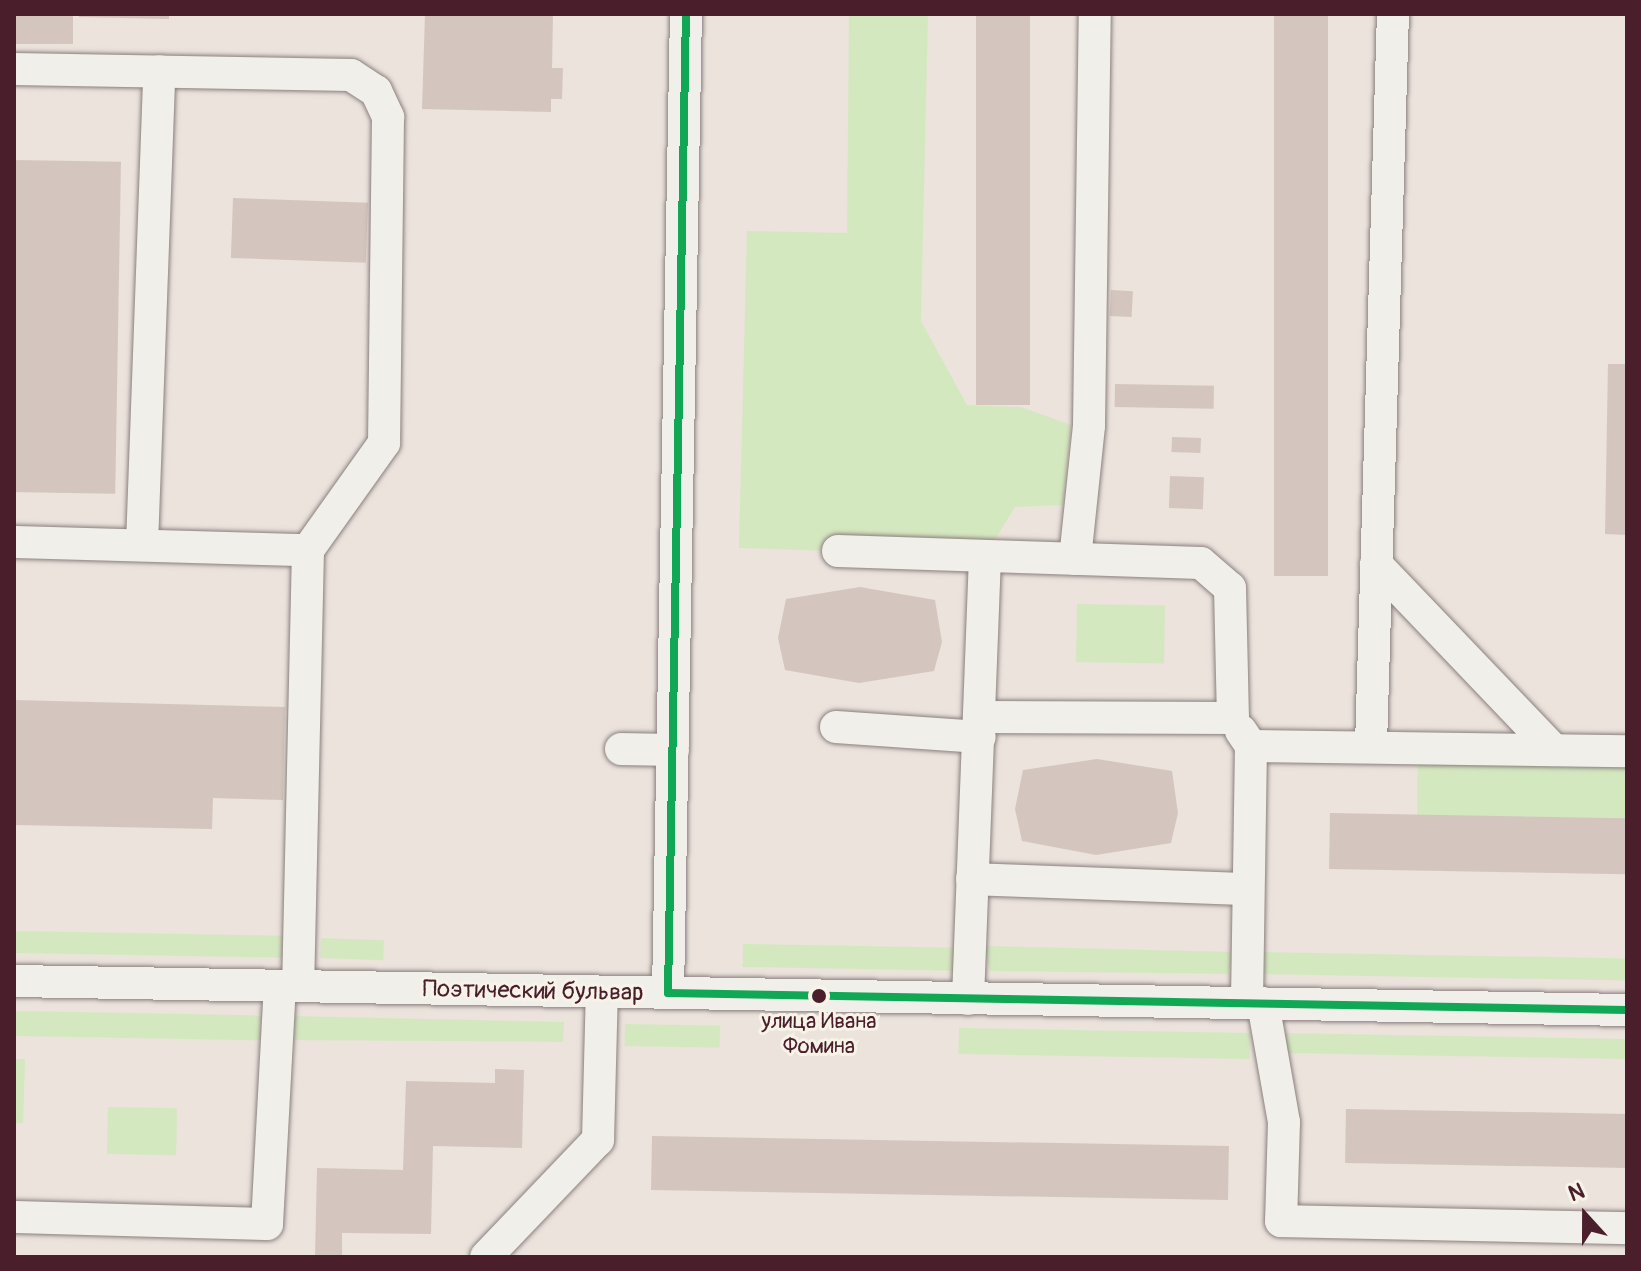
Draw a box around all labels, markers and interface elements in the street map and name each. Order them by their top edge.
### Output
street label: Поэтический бульвар [422,975,644,1007]
marker: улица Ивана Фомина [811,988,827,1004]
place label: улица Ивана Фомина [761,1008,877,1060]
north arrow [1545,1175,1625,1255]
text: N [1564,1177,1588,1208]

